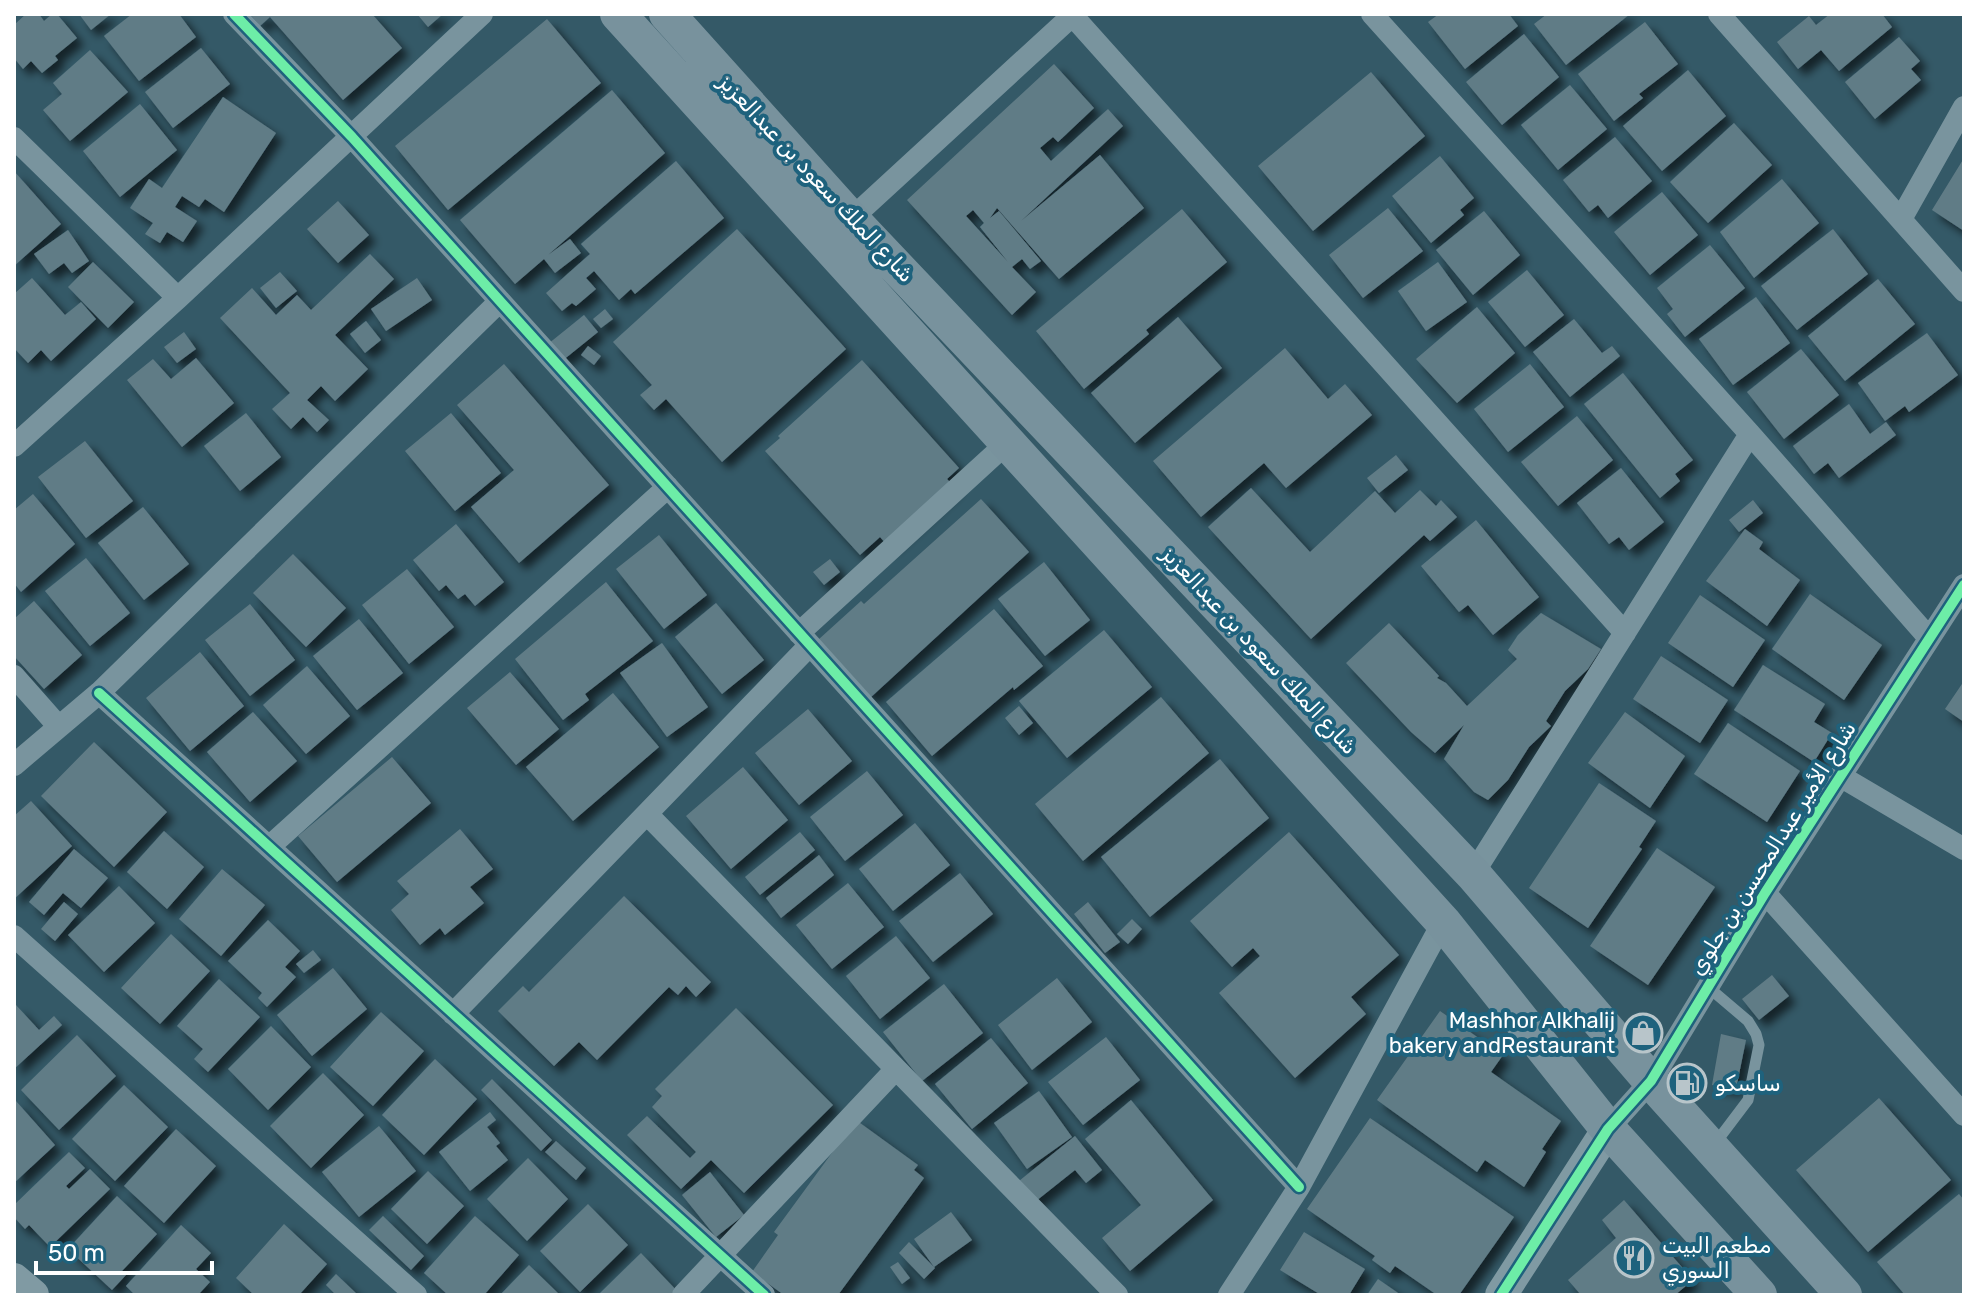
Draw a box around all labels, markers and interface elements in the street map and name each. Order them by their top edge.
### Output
street label: شارع الملك سعود بن عبدالعزيز [710,67,920,289]
street label: شارع الملك سعود بن عبدالعزيز [1153,539,1363,761]
street label: شارع الأمير عبدالمحسن بن جلوي [1683,716,1864,981]
place label: Mashhor Alkhalij bakery andRestaurant [1389,1007,1615,1059]
shop icon: Mashhor Alkhalij bakery andRestaurant [1622,1012,1664,1054]
fuel station icon: ساسكو [1666,1062,1708,1104]
place label: ساسكو [1715,1070,1781,1097]
scale bar [36,1225,212,1275]
place label: مطعم البيت السوري [1662,1232,1771,1286]
restaurant icon: مطعم البيت السوري [1613,1237,1655,1279]
text: 50 m [48,1239,105,1267]

